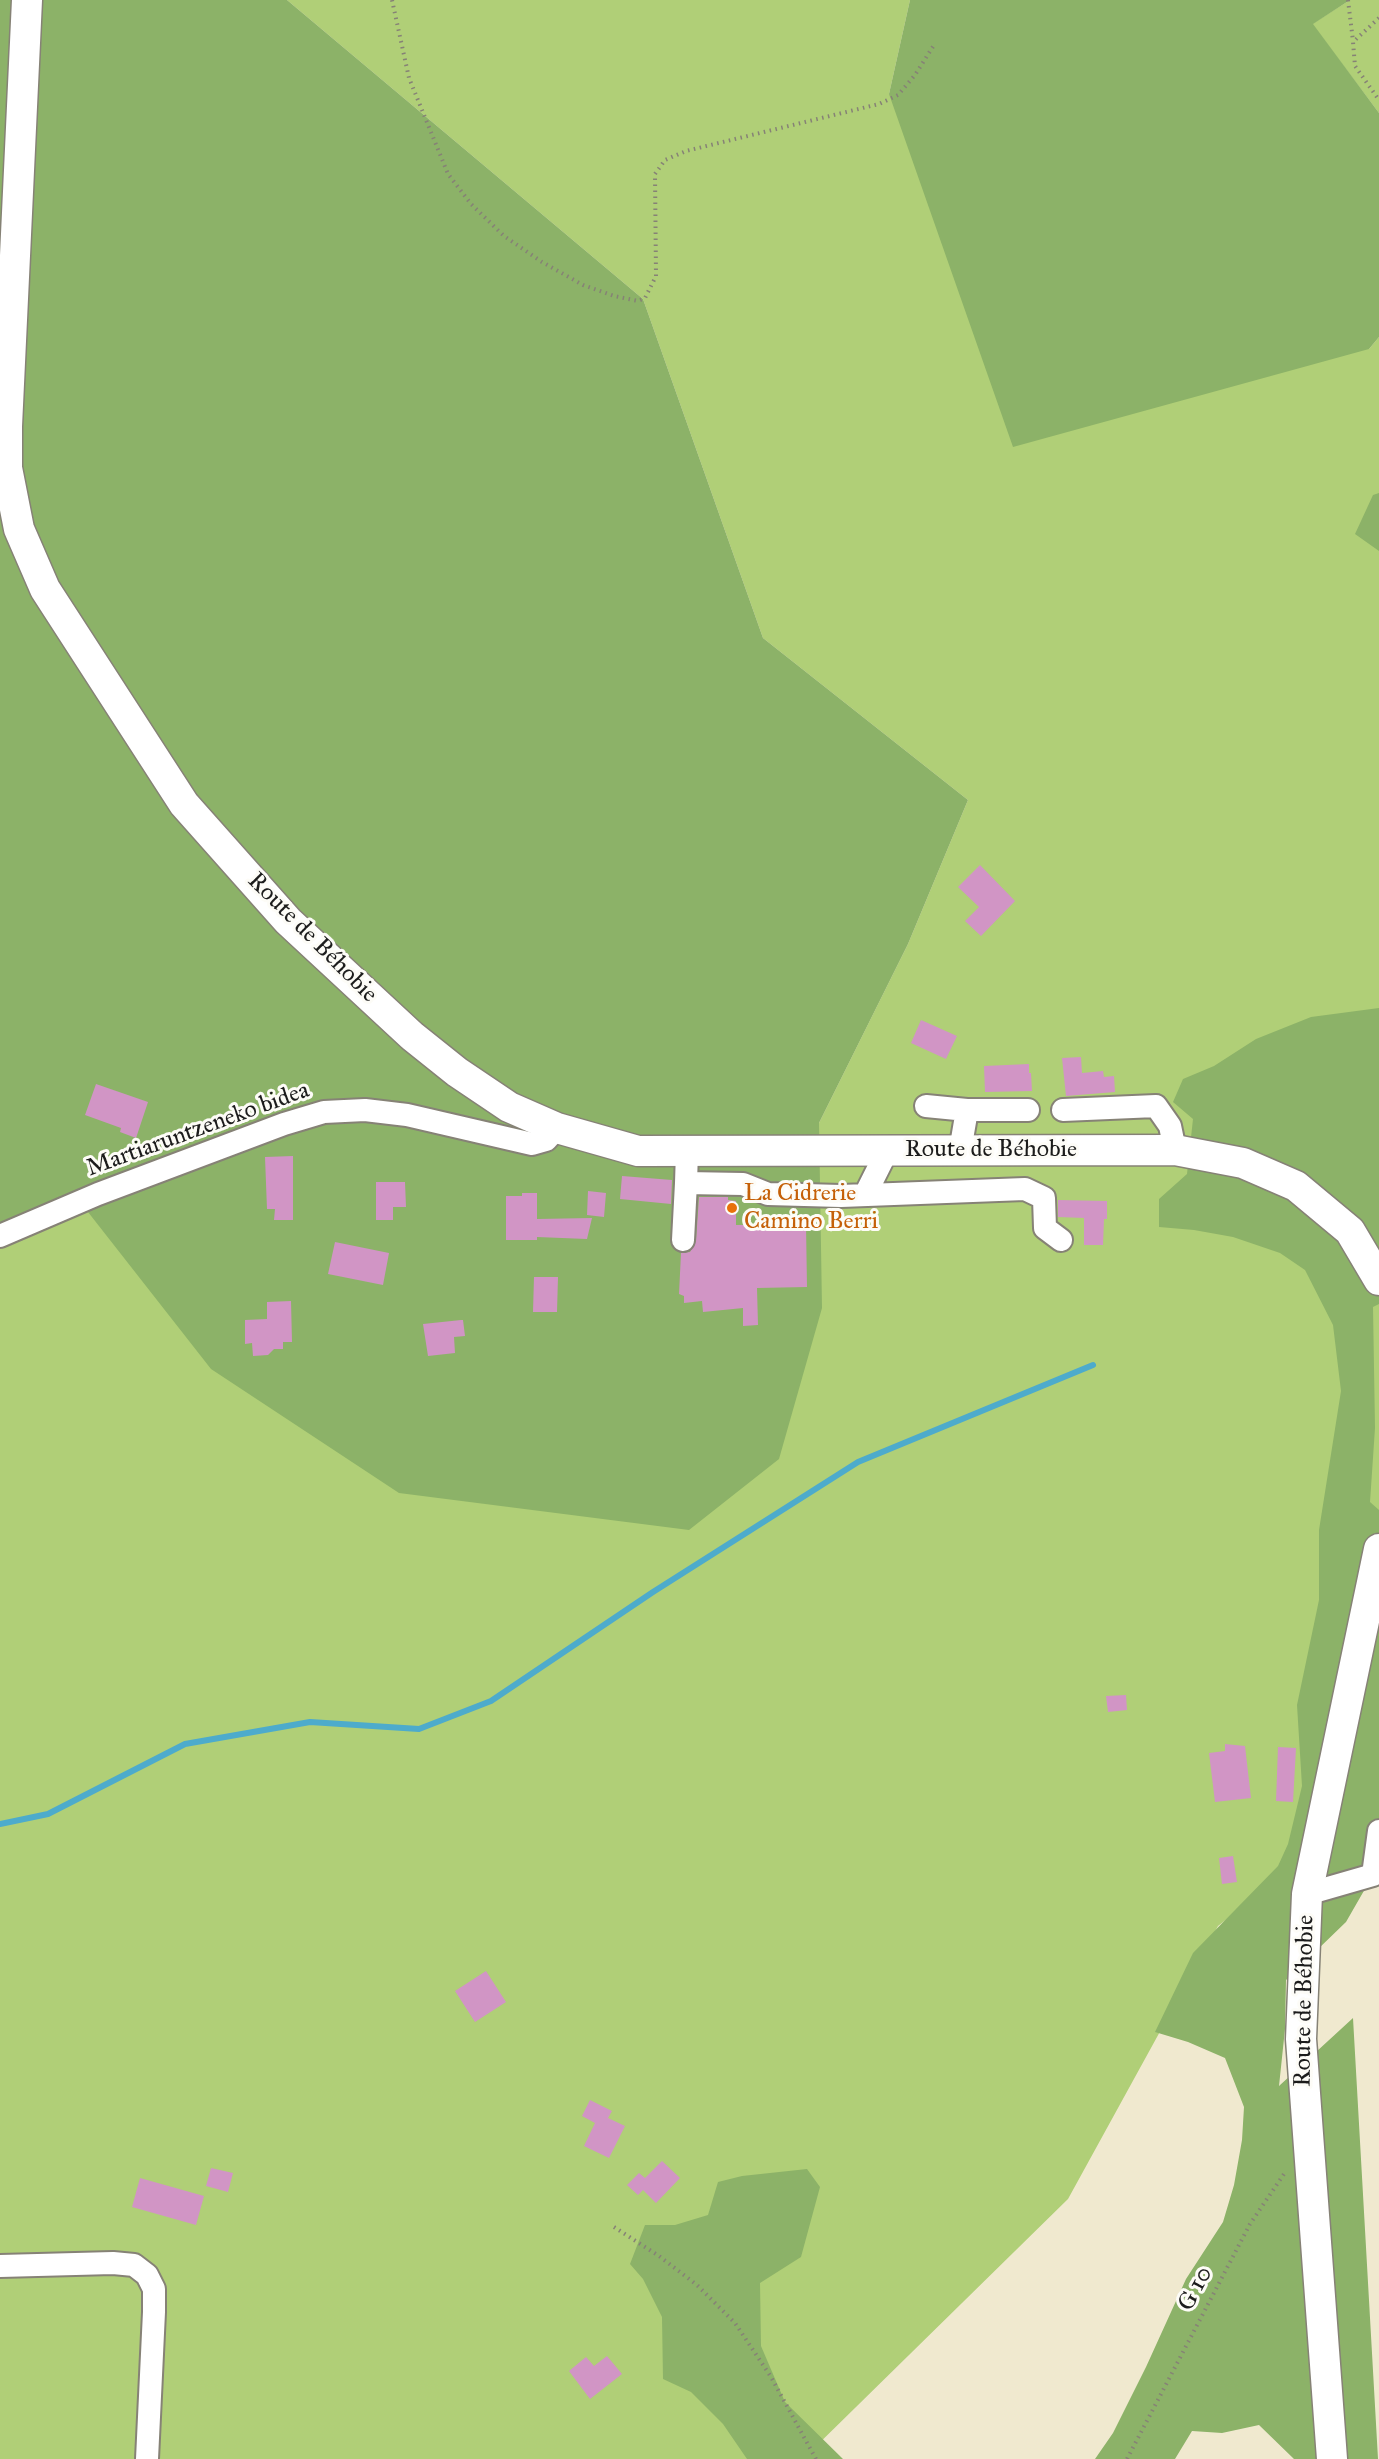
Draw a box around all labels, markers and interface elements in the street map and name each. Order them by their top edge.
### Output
street label: Route de Béhobie [241,867,383,1009]
street label: Martiaruntzeneko bidea [83,1076,313,1184]
street label: Route de Béhobie [905,1136,1077,1164]
place label: La Cidrerie Camino Berri [744,1180,878,1236]
marker: La Cidrerie Camino Berri [725,1201,739,1215]
street label: Route de Béhobie [1289,1915,1321,2087]
street label: G 10 [1172,2262,1220,2316]

